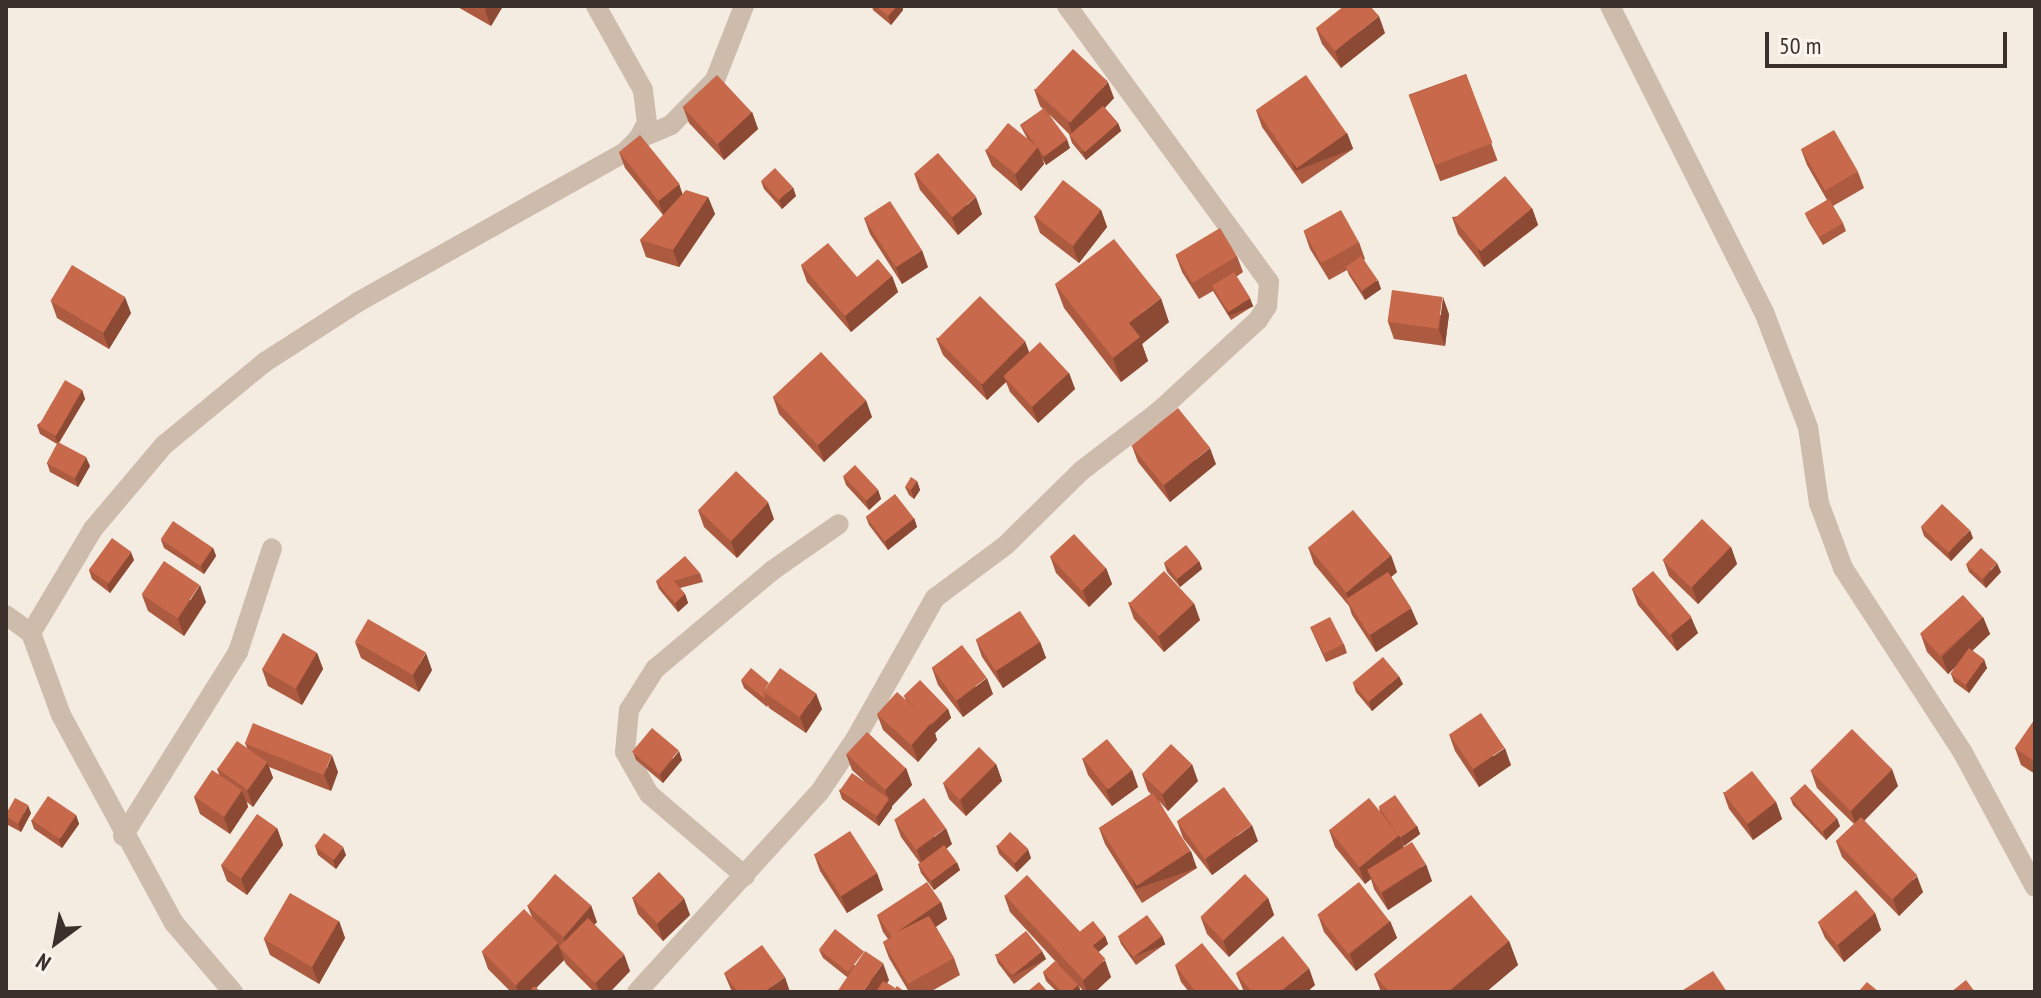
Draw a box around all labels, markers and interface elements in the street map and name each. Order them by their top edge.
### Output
scale bar [1769,16,2011,66]
text: 50 m [1779,30,1821,61]
north arrow [16,902,96,982]
text: N [31,947,56,977]

